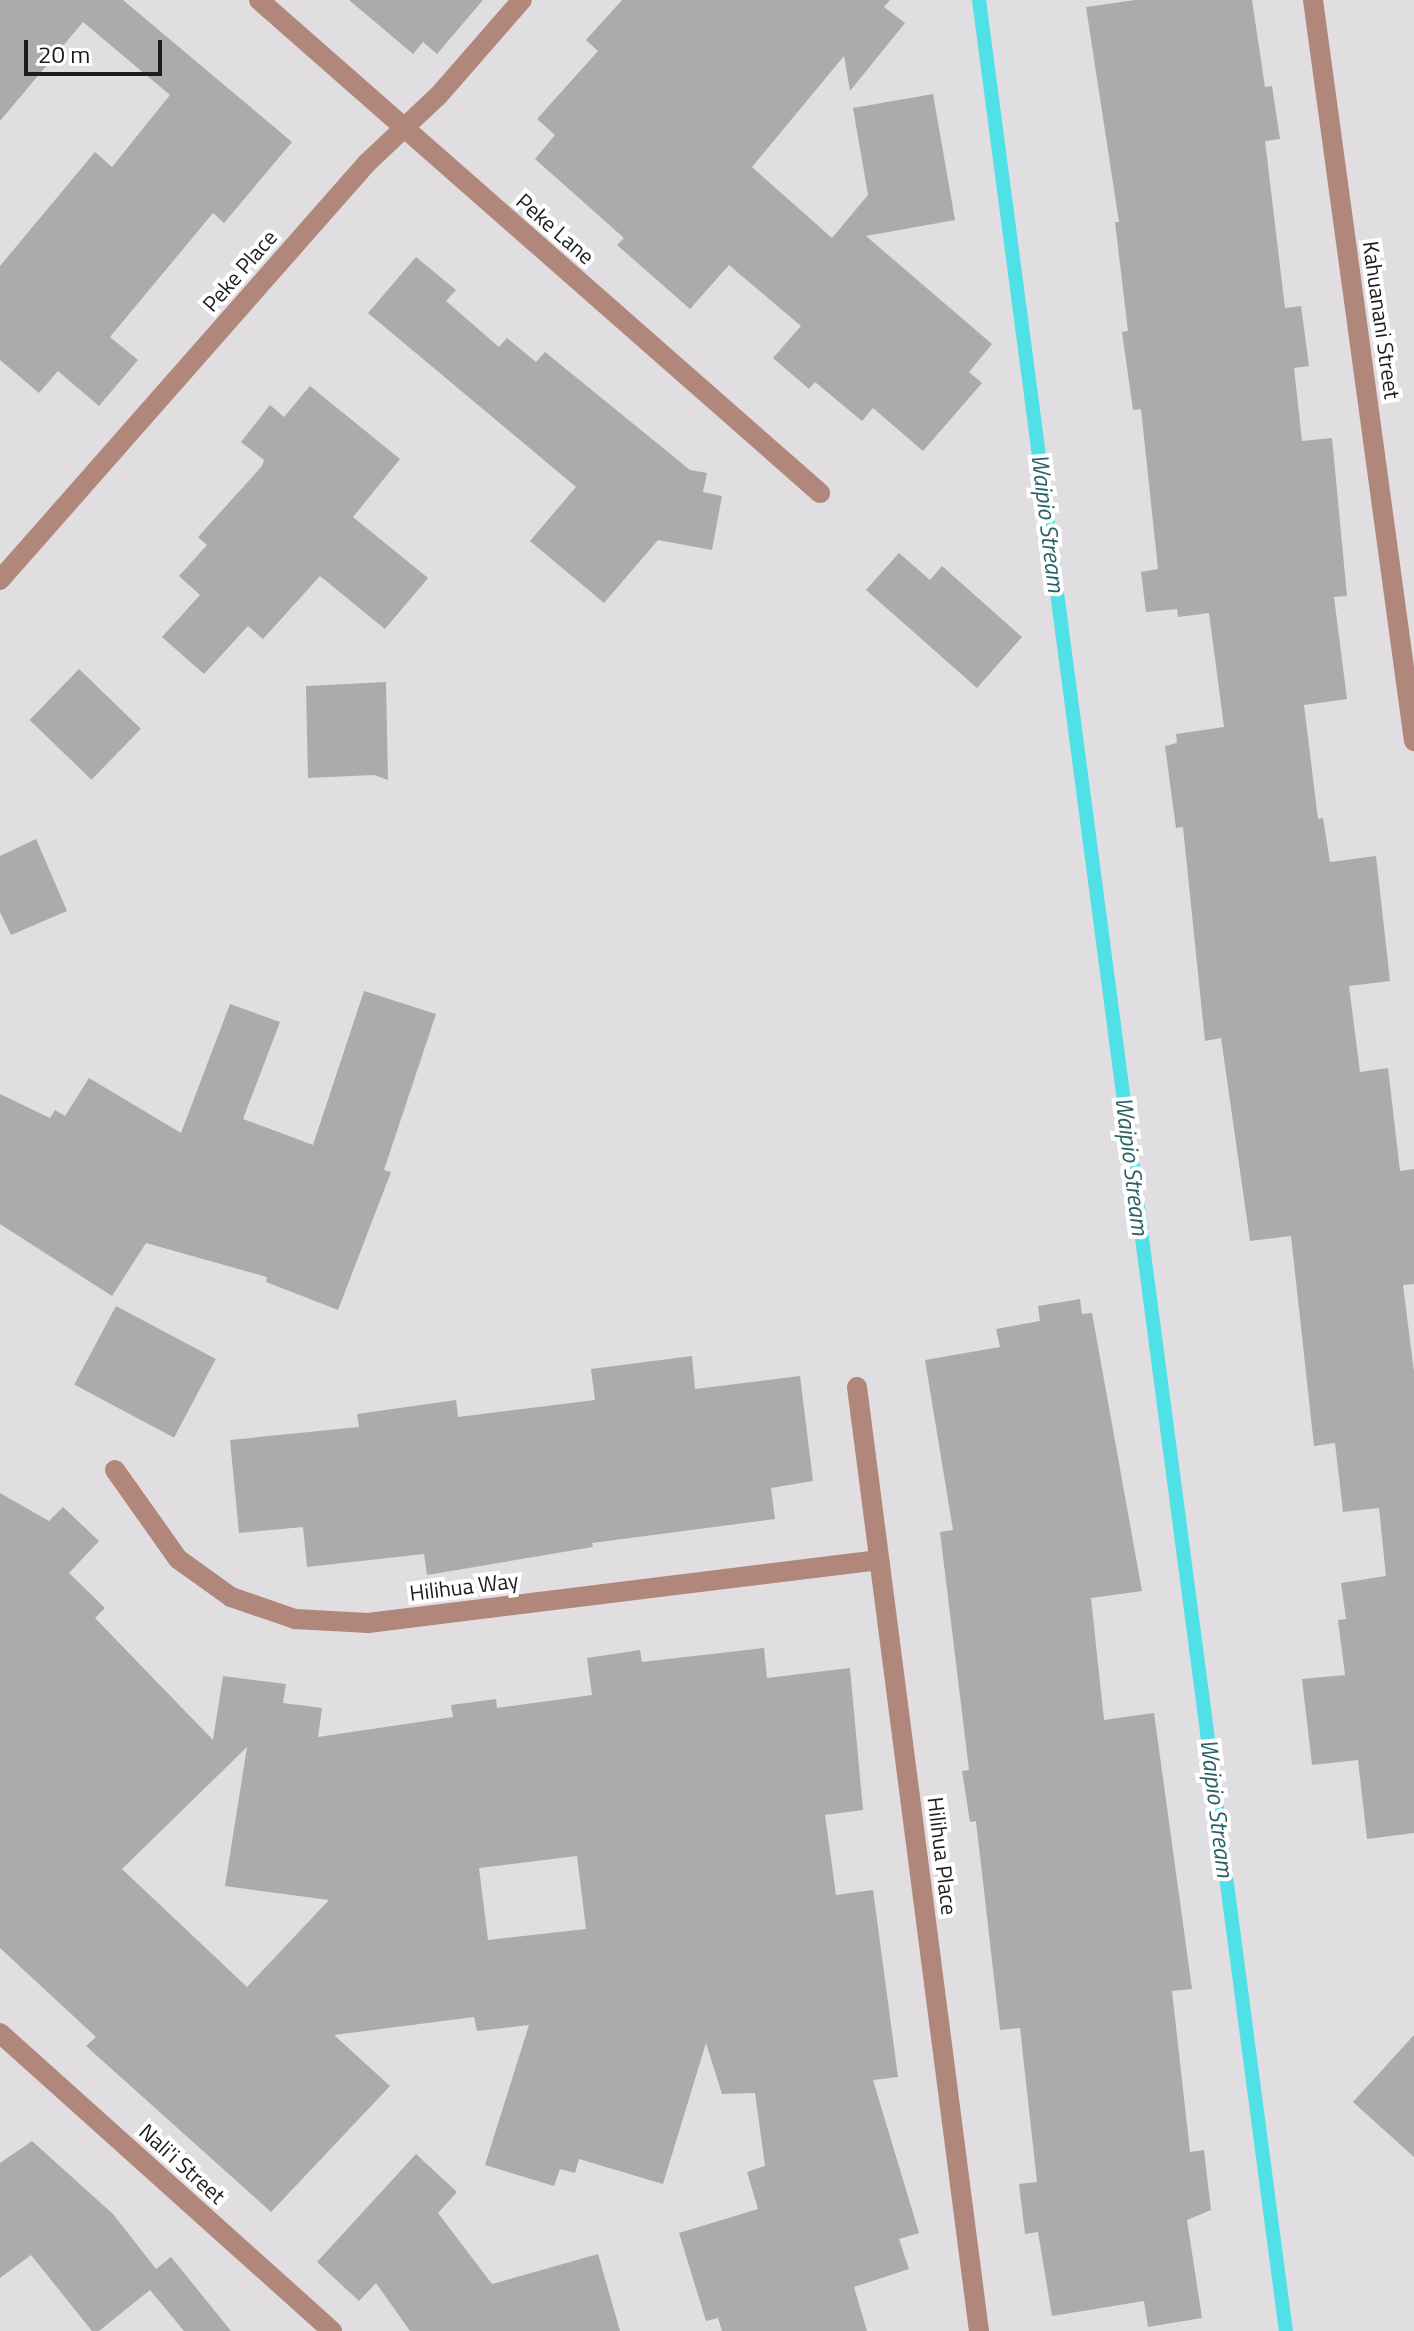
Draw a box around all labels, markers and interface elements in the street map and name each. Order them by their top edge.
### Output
scale bar [28,24,166,74]
text: 20 m [38,36,90,72]
street label: Peke Lane [511,188,599,270]
street label: Peke Place [197,225,283,317]
street label: Kahuanani Street [1357,239,1405,401]
water label: Waipio Stream [1025,452,1071,594]
water label: Waipio Stream [1109,1095,1155,1237]
street label: Hilihua Way [408,1567,520,1607]
water label: Waipio Stream [1194,1737,1240,1879]
street label: Hilihua Place [922,1796,962,1916]
street label: Nali'i Street [134,2118,230,2210]

